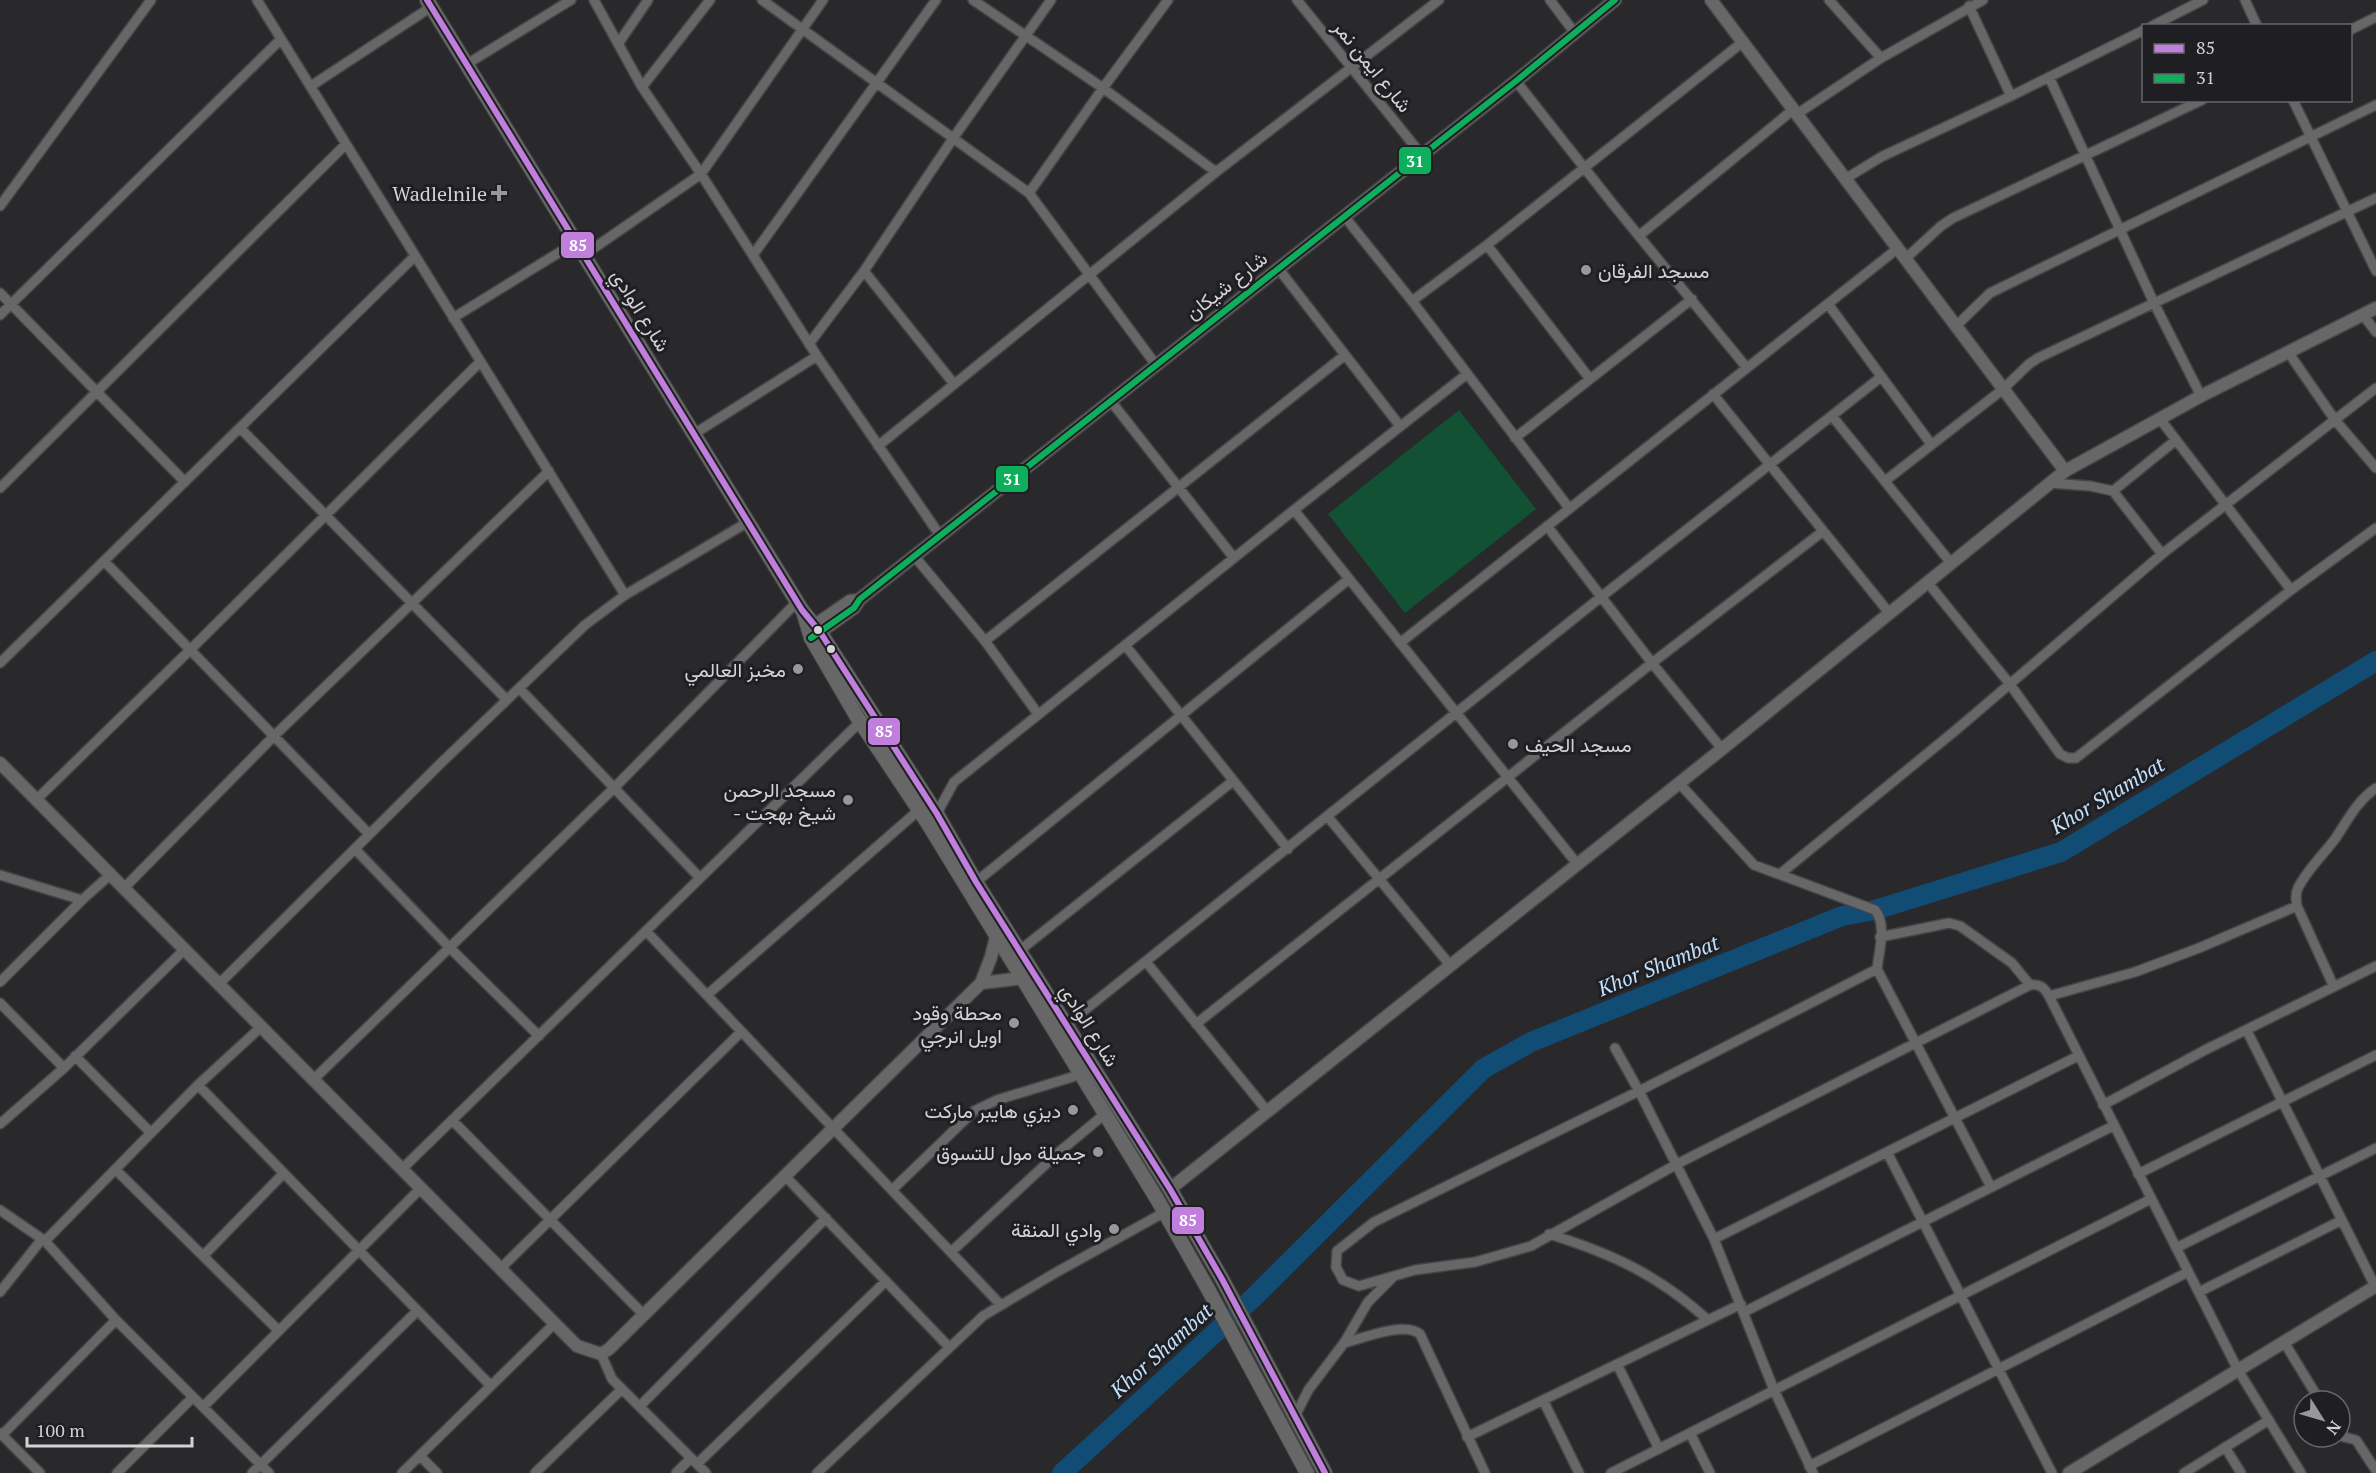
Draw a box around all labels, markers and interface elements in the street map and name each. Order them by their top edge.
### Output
street label: شارع ايمن نمر [1326,13,1419,118]
legend [2142,24,2352,102]
text: 85 [2196,35,2215,59]
text: 31 [2196,65,2215,89]
line badge: 31 [1398,146,1432,175]
text: 31 [1406,150,1424,172]
place label: Wadlelnile [392,180,487,207]
marker: Wadlelnile [492,186,506,200]
line badge: 85 [560,231,595,259]
text: 85 [569,234,587,256]
street label: شارع شيكان [1179,244,1273,326]
place label: مسجد الفرقان [1598,257,1709,284]
marker: مسجد الفرقان [1579,263,1593,277]
street label: شارع الوادي [602,264,677,359]
line badge: 31 [995,465,1029,493]
text: 31 [1003,468,1021,490]
unlabelled marker [812,624,824,636]
unlabelled marker [825,643,837,655]
place label: مخبز العالمي [685,656,786,687]
marker: مخبز العالمي [791,662,805,676]
line badge: 85 [867,717,901,746]
text: 85 [875,720,893,742]
place label: مسجد الحيف [1525,731,1632,758]
marker: مسجد الحيف [1506,737,1520,751]
water label: Khor Shambat [2044,749,2170,841]
place label: مسجد الرحمن - شيخ بهجت [723,776,836,827]
marker: مسجد الرحمن - شيخ بهجت [841,793,855,807]
water label: Khor Shambat [1592,928,1724,1002]
street label: شارع الوادي [1051,979,1126,1074]
place label: محطة وقود اويل انرجي [912,999,1002,1053]
marker: محطة وقود اويل انرجي [1007,1016,1021,1030]
place label: ديزي هايبر ماركت [925,1097,1061,1128]
marker: ديزي هايبر ماركت [1066,1103,1080,1117]
place label: جميلة مول للتسوق [936,1139,1086,1166]
marker: جميلة مول للتسوق [1091,1145,1105,1159]
line badge: 85 [1171,1206,1205,1235]
text: 85 [1179,1209,1197,1231]
place label: وادي المنقة [1011,1216,1102,1247]
marker: وادي المنقة [1107,1222,1121,1236]
water label: Khor Shambat [1103,1296,1219,1404]
north arrow [2292,1389,2352,1449]
scale bar [27,1410,192,1448]
text: N [2322,1417,2346,1439]
text: 100 m [36,1418,85,1442]

